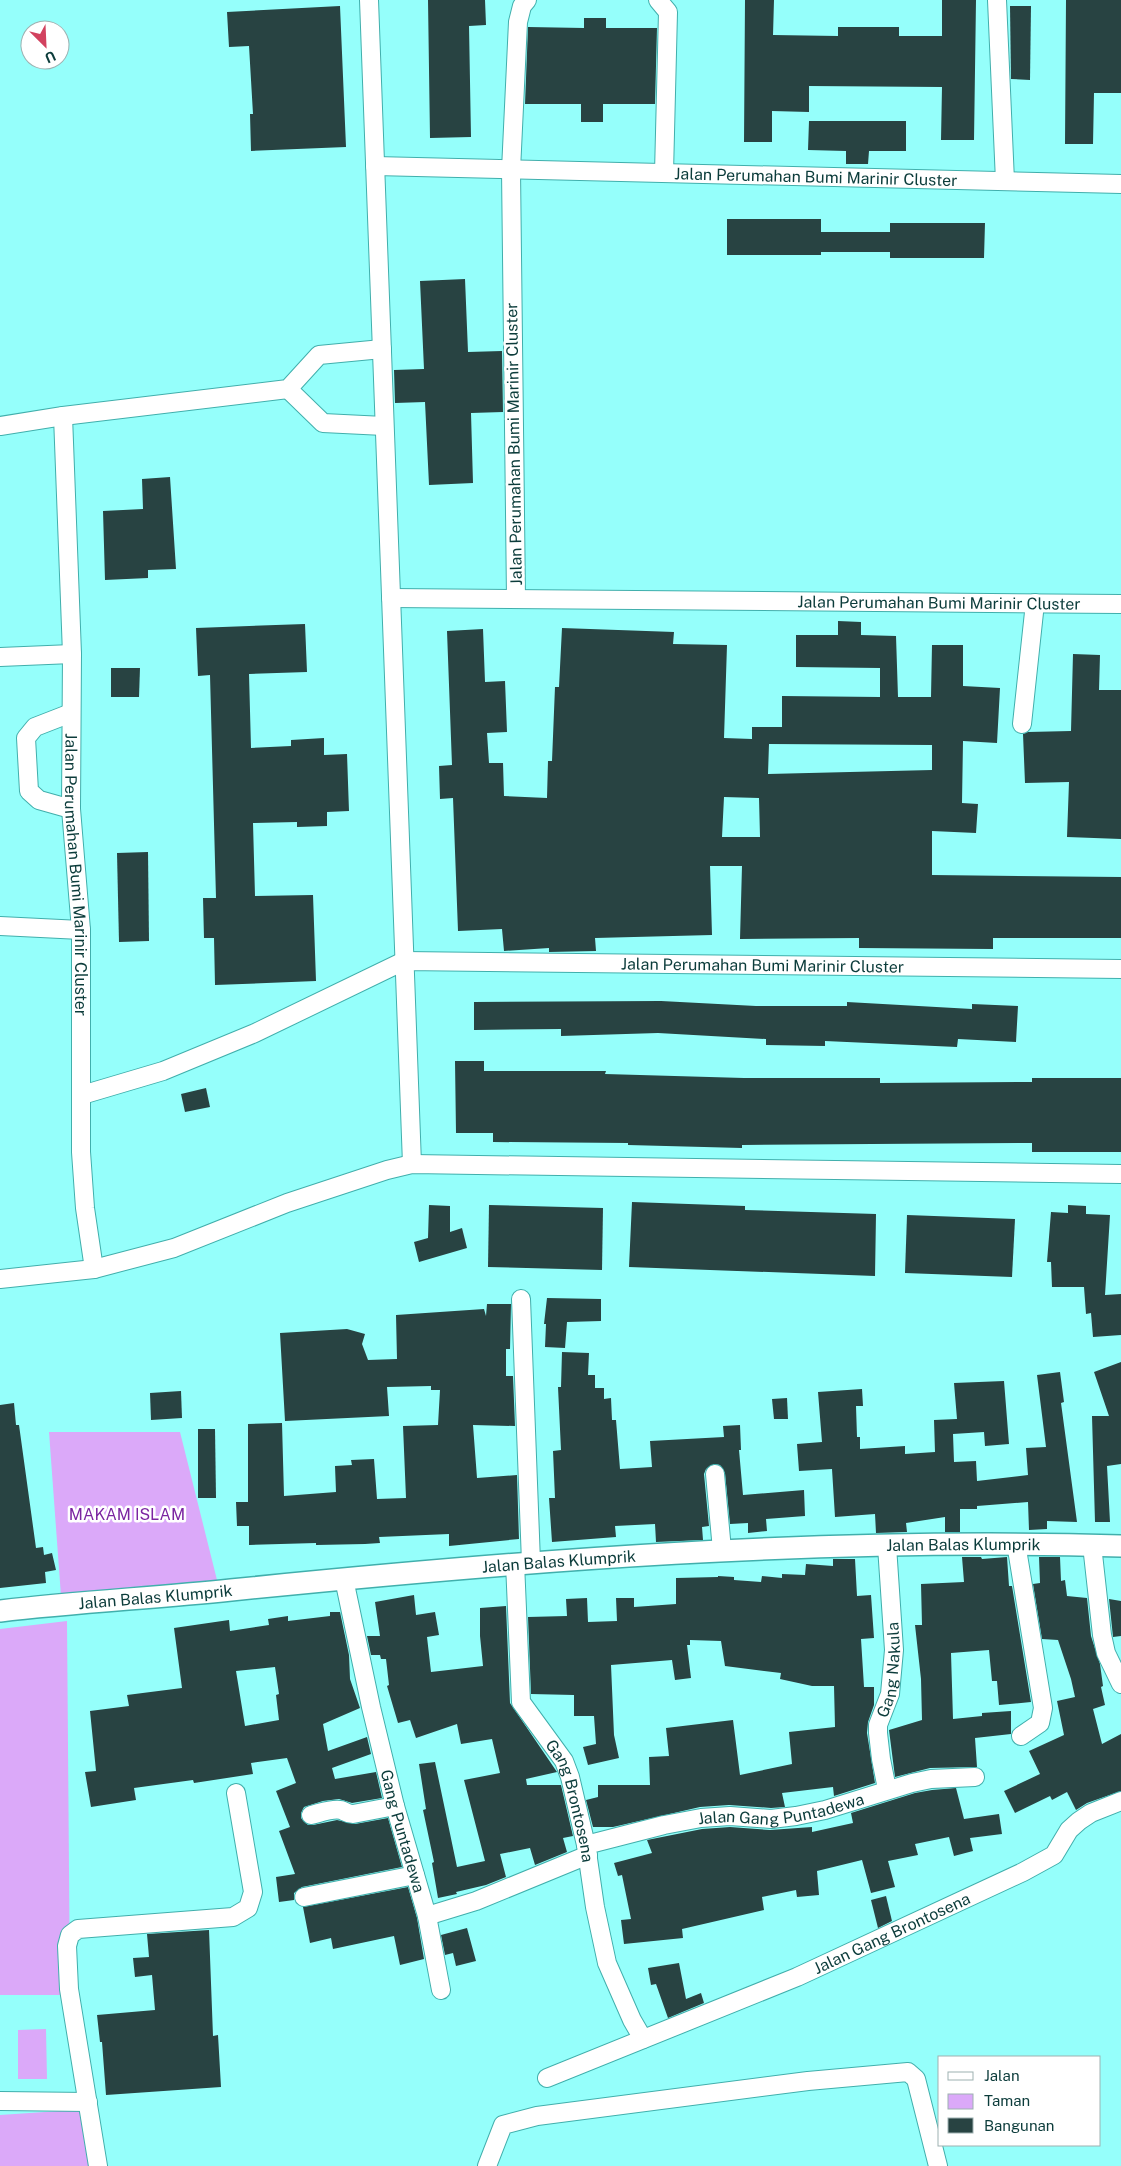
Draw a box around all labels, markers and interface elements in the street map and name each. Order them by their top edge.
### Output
north arrow [20,20,70,70]
text: U [42,48,58,66]
street label: Jalan Perumahan Bumi Marinir Cluster [674,164,958,190]
street label: Jalan Perumahan Bumi Marinir Cluster [502,302,526,586]
street label: Jalan Perumahan Bumi Marinir Cluster [797,592,1081,613]
street label: Jalan Perumahan Bumi Marinir Cluster [61,733,91,1016]
street label: Jalan Perumahan Bumi Marinir Cluster [621,954,904,976]
park label: MAKAM ISLAM [69,1505,185,1524]
street label: Jalan Balas Klumprik [886,1535,1041,1555]
street label: Jalan Balas Klumprik [481,1546,636,1576]
street label: Jalan Balas Klumprik [78,1580,233,1613]
street label: Gang Nakula [872,1621,904,1720]
street label: Gang Brontosena [542,1736,598,1864]
street label: Gang Puntadewa [377,1768,429,1895]
street label: Jalan Gang Puntadewa [696,1789,866,1829]
street label: Jalan Gang Brontosena [810,1888,973,1978]
legend [938,2056,1101,2146]
text: Jalan [984,2067,1020,2084]
text: Taman [984,2092,1030,2109]
text: Bangunan [984,2117,1055,2134]

